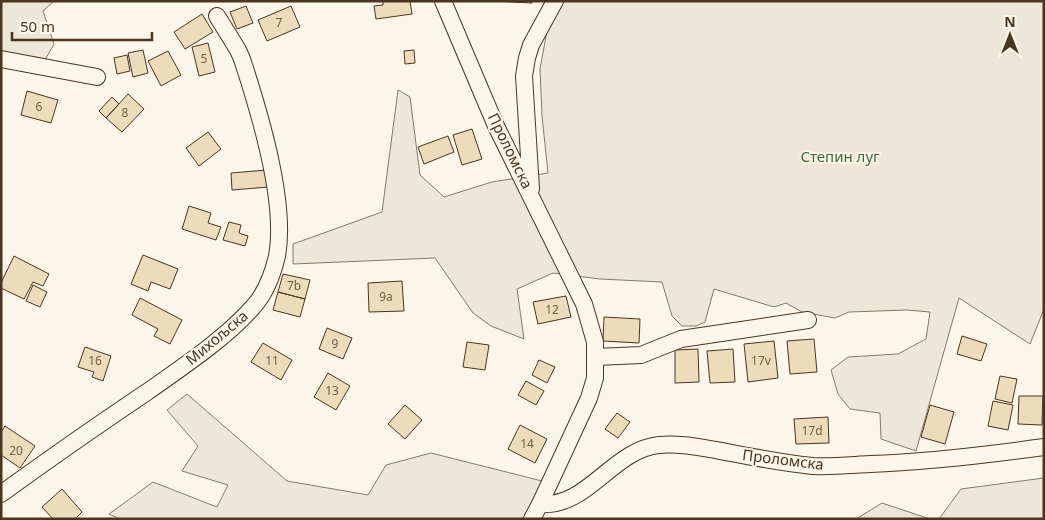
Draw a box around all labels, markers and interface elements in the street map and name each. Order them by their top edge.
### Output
scale bar [12,10,152,42]
north arrow [985,10,1035,60]
text: N [1004,12,1016,31]
house number: 7 [276,14,283,31]
text: 50 m [20,16,55,36]
house number: 5 [201,50,208,67]
house number: 6 [36,98,43,115]
house number: 8 [122,104,129,121]
street label: Проломска [484,109,538,192]
park label: Степин луг [800,146,880,166]
house number: 7b [287,277,301,294]
house number: 9a [379,288,393,305]
house number: 12 [545,301,559,318]
street label: Михољска [181,305,252,369]
house number: 9 [332,335,339,352]
house number: 16 [88,352,102,369]
house number: 11 [265,352,279,369]
house number: 17v [751,352,772,369]
house number: 13 [325,382,339,399]
house number: 17d [801,422,823,439]
house number: 14 [520,435,534,452]
house number: 20 [9,442,23,459]
street label: Проломска [741,444,825,474]

